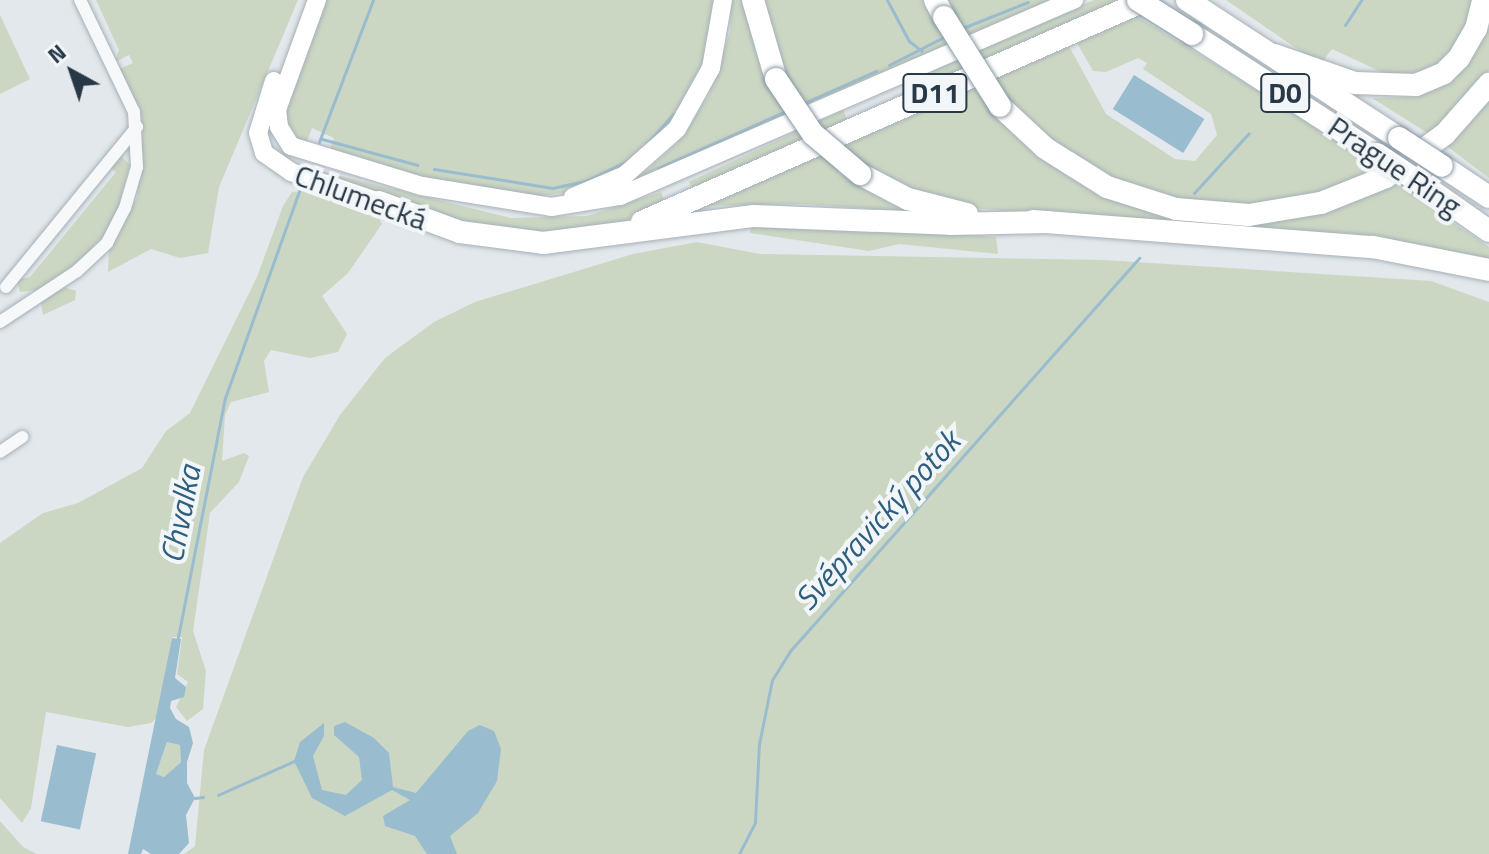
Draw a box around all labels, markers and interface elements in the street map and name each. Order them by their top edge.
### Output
north arrow [32,32,112,112]
text: N [40,36,73,72]
road number: D11 [901,69,969,117]
road number: D0 [1259,69,1311,117]
street label: Prague Ring [1322,108,1468,224]
street label: Chlumecká [290,157,432,237]
water label: Svépravický potok [786,422,968,618]
water label: Chvalka [152,462,208,566]

